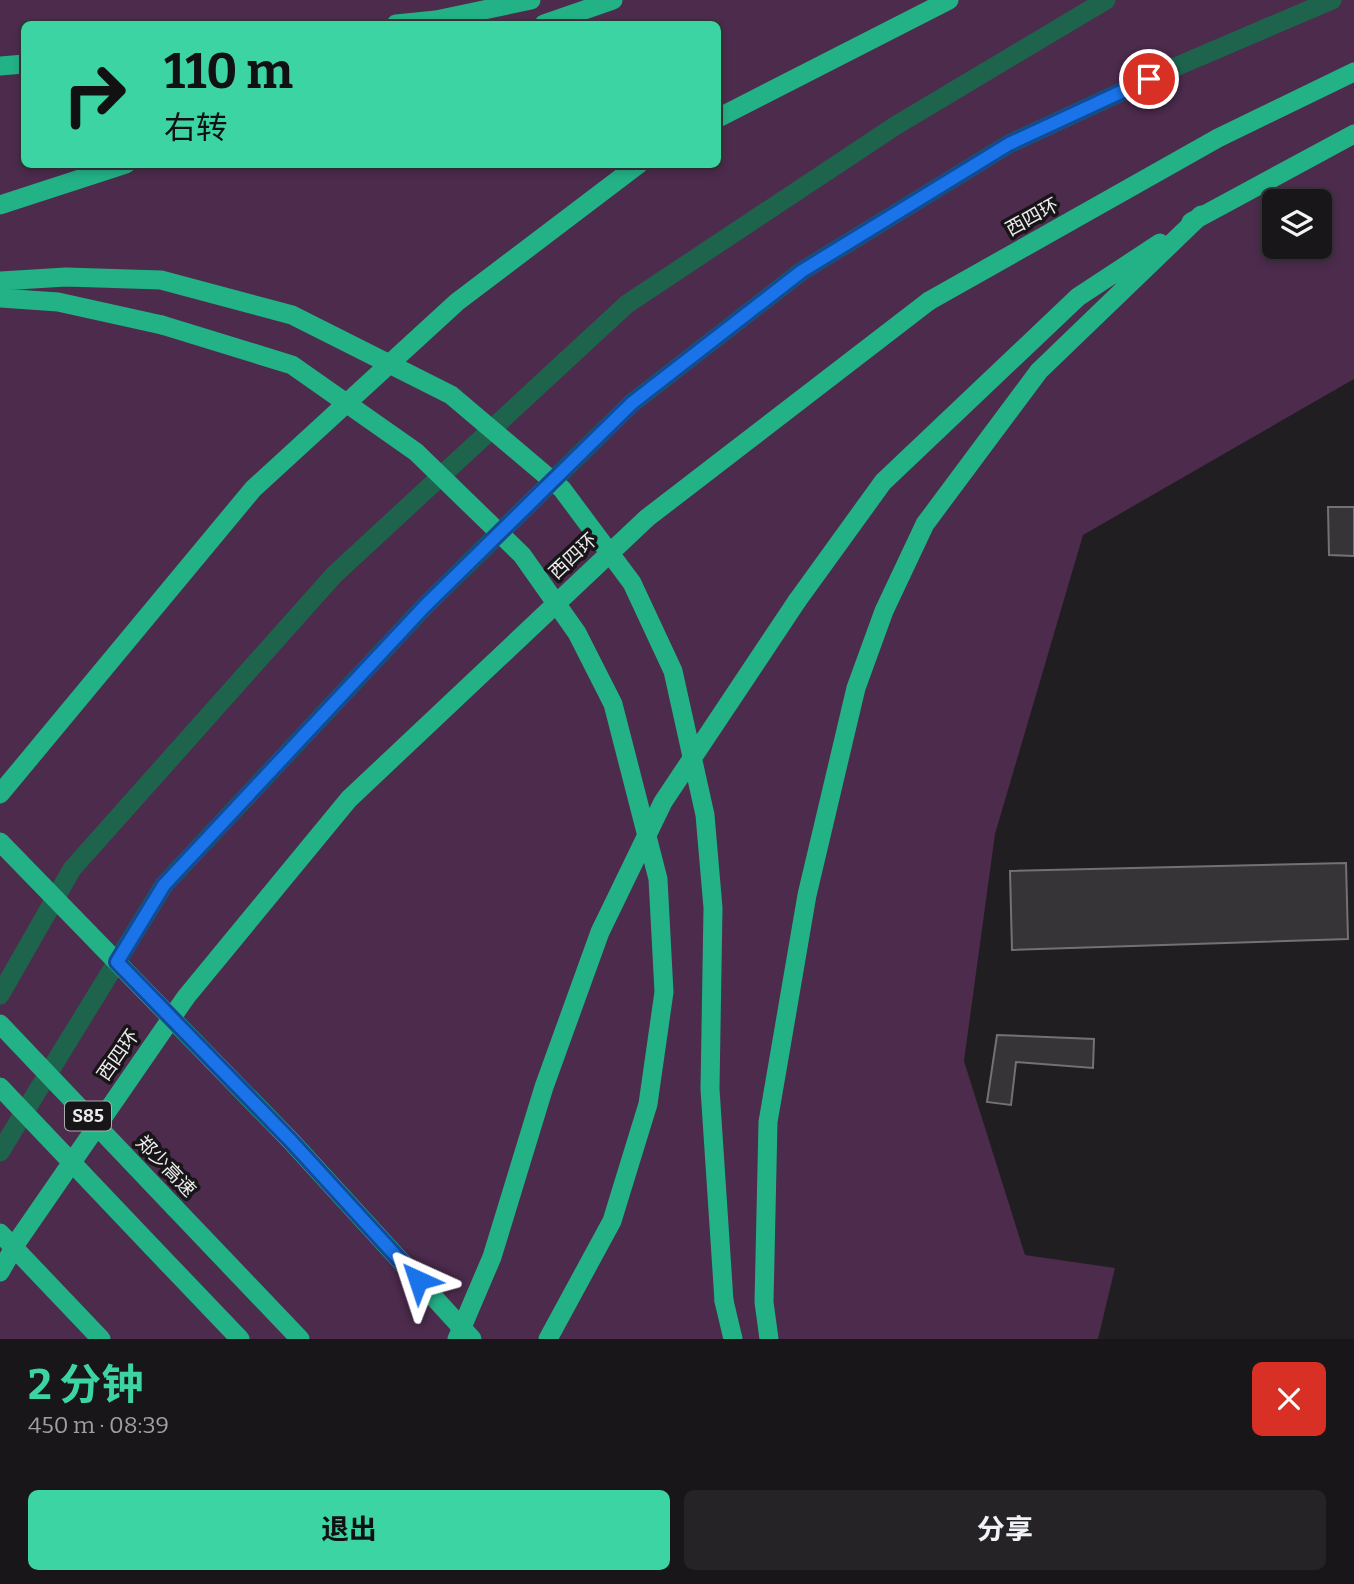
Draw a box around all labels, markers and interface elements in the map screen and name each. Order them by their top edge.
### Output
text: 110 m [164,42,293,101]
icon: right [49,49,140,140]
pin [1119,49,1179,109]
icon: arrive [1130,60,1168,98]
text: 右转 [164,109,228,147]
map controls [1262,189,1332,259]
button: layers [1262,189,1332,259]
street label: 西四环 [1001,193,1063,241]
street label: 西四环 [544,528,602,584]
street label: 西四环 [92,1025,144,1085]
road number: S85 [65,1101,111,1130]
street label: 郑少高速 [131,1131,201,1201]
position arrow [381,1243,455,1317]
text: 2 分钟 [28,1360,143,1410]
button: close [1252,1362,1326,1436]
text: 450 m · 08:39 [28,1411,169,1439]
button: 退出 [28,1490,670,1570]
button: 分享 [684,1490,1326,1570]

